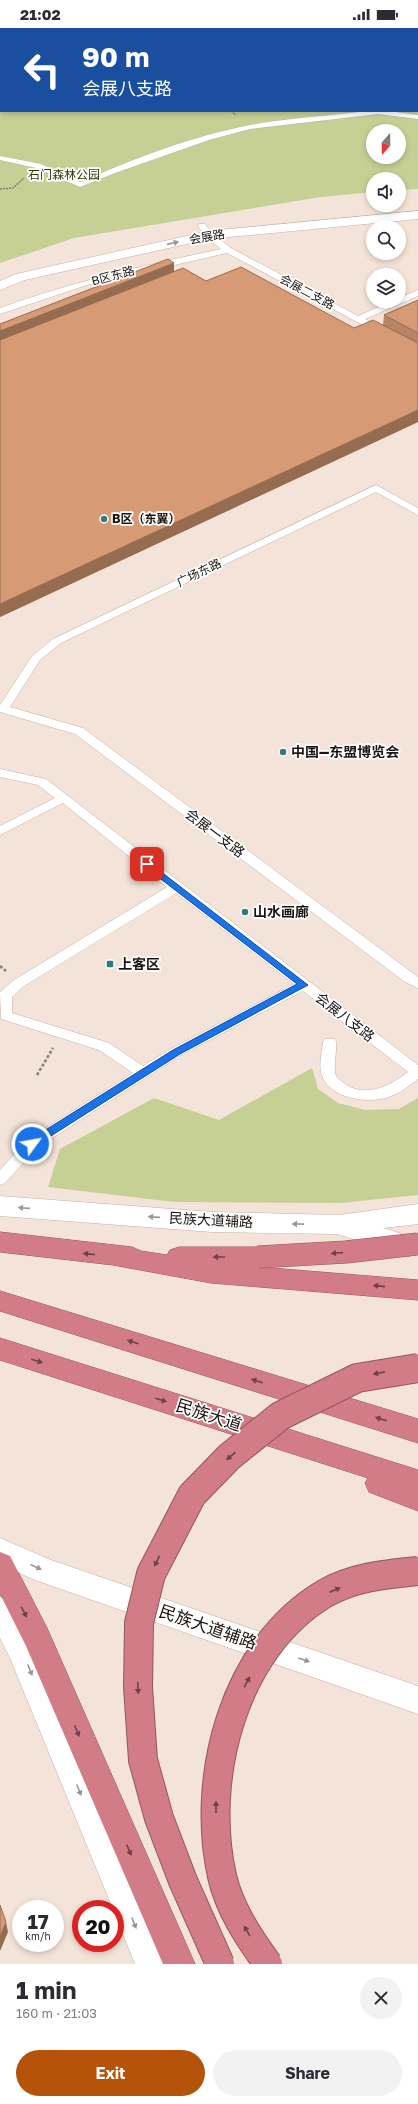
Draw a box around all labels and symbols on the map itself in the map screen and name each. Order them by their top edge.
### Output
north arrow [366,124,406,164]
park label: 石门森林公园 [28,167,100,182]
street label: 会展路 [188,226,226,247]
one-way arrow [167,240,180,246]
street label: B区东路 [90,263,136,288]
street label: 会展二支路 [277,271,337,312]
place label: B区（东翼） [112,511,180,526]
marker: B区（东翼） [99,514,109,524]
street label: 广场东路 [174,555,224,590]
place label: 中国—东盟博览会 [291,743,399,760]
marker: 中国—东盟博览会 [278,747,288,757]
street label: 会展一支路 [182,805,248,860]
pin [130,847,164,881]
place label: 山水画廊 [253,903,309,920]
marker: 山水画廊 [240,907,250,917]
place label: 上客区 [118,955,160,972]
marker: 上客区 [105,959,115,969]
street label: 会展八支路 [312,988,378,1045]
position arrow [11,1123,53,1165]
one-way arrow [18,1204,30,1211]
street label: 民族大道辅路 [169,1209,253,1230]
one-way arrow [148,1214,160,1221]
one-way arrow [292,1220,304,1227]
one-way arrow [331,1249,343,1256]
one-way arrow [83,1250,95,1257]
one-way arrow [212,1254,225,1260]
one-way arrow [373,1283,385,1289]
one-way arrow [126,1339,138,1345]
one-way arrow [32,1358,44,1364]
one-way arrow [373,1371,386,1377]
one-way arrow [250,1377,262,1383]
street label: 民族大道 [174,1394,245,1435]
one-way arrow [155,1397,167,1403]
one-way arrow [374,1416,386,1422]
one-way arrow [226,1451,236,1460]
one-way arrow [154,1555,160,1567]
one-way arrow [30,1564,42,1570]
one-way arrow [329,1586,341,1592]
street label: 民族大道辅路 [157,1600,260,1653]
one-way arrow [21,1606,27,1618]
one-way arrow [298,1657,310,1663]
one-way arrow [27,1664,33,1676]
one-way arrow [244,1676,250,1688]
one-way arrow [135,1682,141,1695]
one-way arrow [75,1725,81,1737]
one-way arrow [77,1785,83,1797]
one-way arrow [213,1800,219,1813]
one-way arrow [126,1844,132,1855]
speed limit sign: 20 [72,1900,124,1952]
one-way arrow [131,1918,137,1929]
one-way arrow [244,1925,251,1937]

